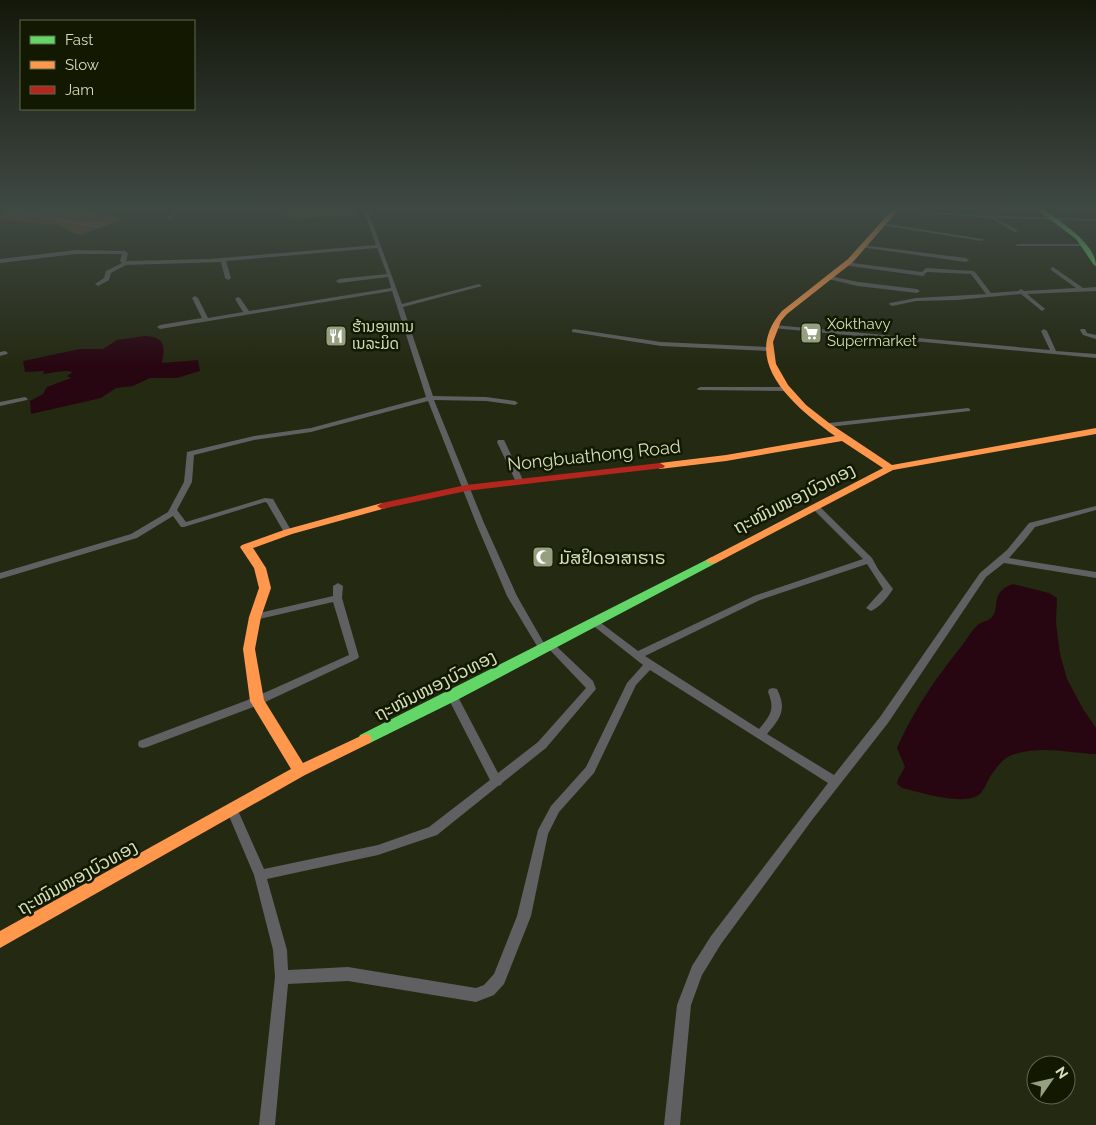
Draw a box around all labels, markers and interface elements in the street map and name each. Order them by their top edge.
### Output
legend [20,20,195,110]
text: Fast [65,31,93,49]
text: Slow [65,56,99,74]
text: Jam [65,81,94,99]
place label: Xokthavy Supermarket [827,315,917,350]
place label: ຮ້ານອາຫານ ເນລະມິດ [352,318,414,353]
supermarket icon: Xokthavy Supermarket [799,321,823,345]
restaurant icon: ຮ້ານອາຫານ ເນລະມິດ [324,324,348,348]
street label: Nongbuathong Road [506,435,682,475]
street label: ຖະໜົນໜອງບົວທອງ [730,458,858,538]
mosque icon: ມັສຢິດອາສາຮາຣ [531,545,555,569]
place label: ມັສຢິດອາສາຮາຣ [559,547,666,568]
street label: ຖະໜົນໜອງບົວທອງ [371,645,499,725]
street label: ຖະໜົນໜອງບົວທອງ [13,835,141,919]
north arrow [1026,1055,1076,1105]
text: N [1052,1064,1071,1082]

